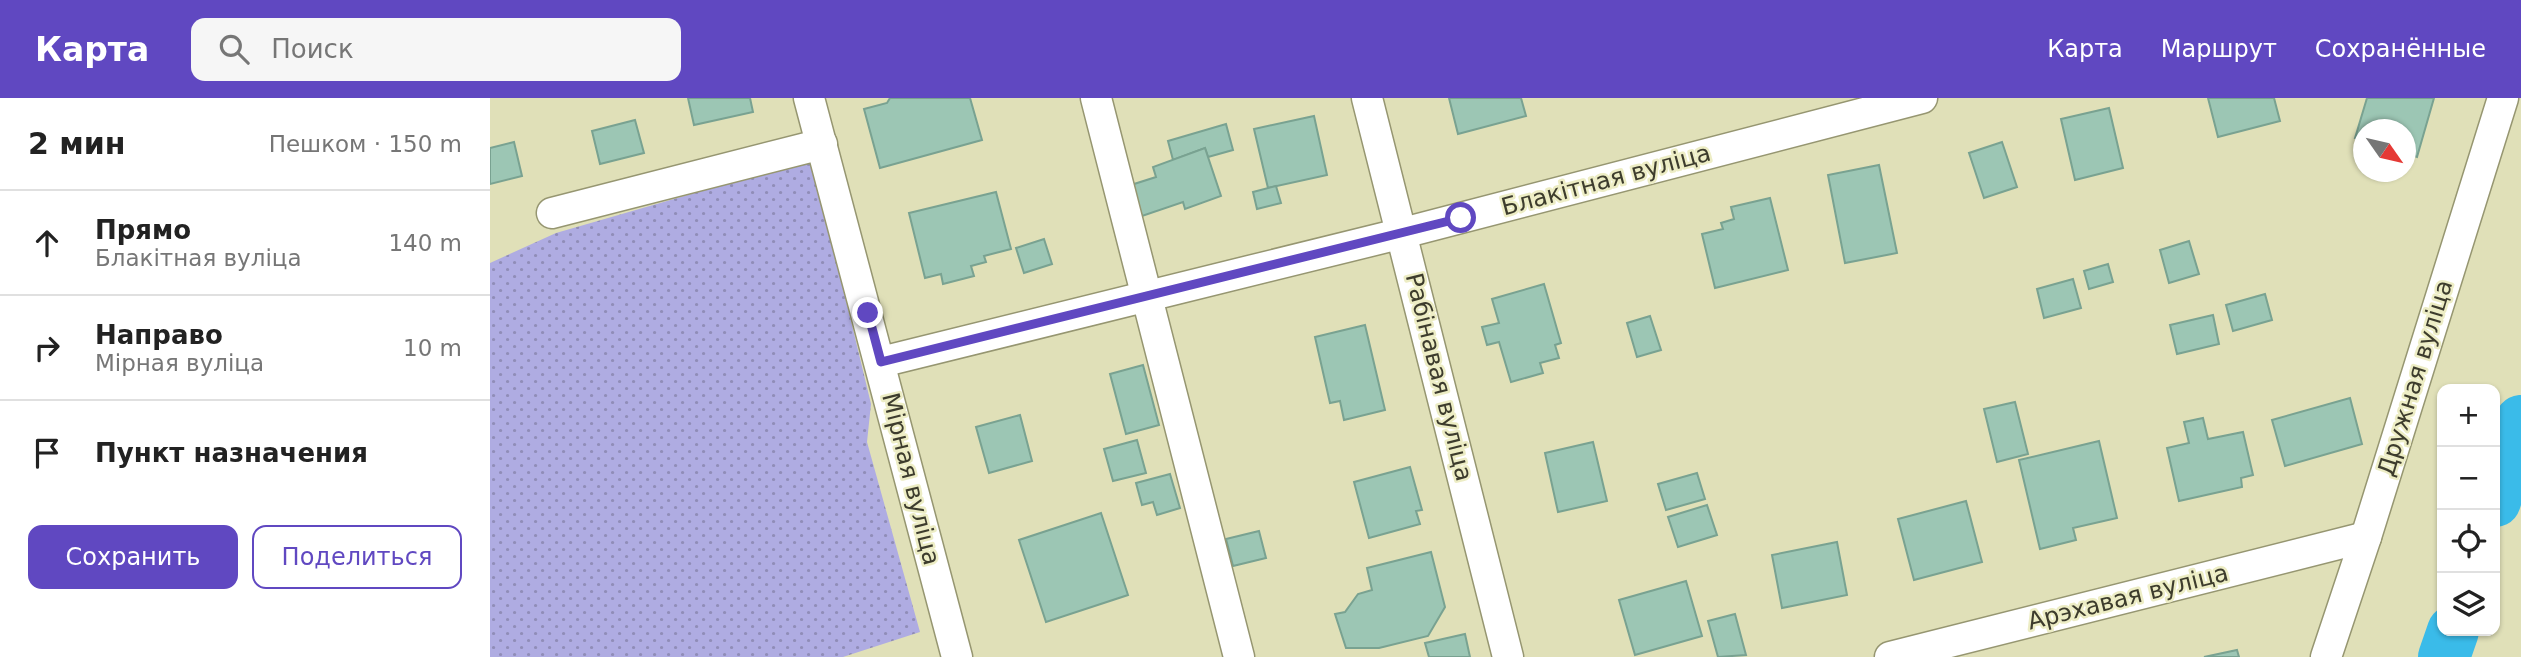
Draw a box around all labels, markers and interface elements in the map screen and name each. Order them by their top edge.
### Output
search box [191,18,681,81]
text: Карта [35,30,149,69]
icon: search [215,30,253,68]
text: Поиск [271,34,354,64]
text: Карта [2047,35,2123,63]
text: Маршрут [2161,35,2277,63]
text: Сохранённые [2315,35,2486,63]
north arrow [2353,119,2416,182]
text: 2 мин [28,126,126,161]
text: Пешком · 150 m [269,131,462,157]
street label: Блакітная вуліца [1498,139,1714,221]
route start [1445,202,1476,233]
text: Прямо [95,215,191,245]
icon: ahead [28,224,66,262]
text: 140 m [388,230,462,256]
text: Блакітная вуліца [95,245,302,271]
street label: Рабінавая вуліца [1400,270,1478,484]
street label: Дружная вуліца [2372,277,2458,479]
route end [852,297,883,328]
text: Направо [95,320,223,350]
icon: right [28,329,66,367]
text: 10 m [403,335,462,361]
text: Мірная вуліца [95,350,264,376]
map controls [2437,384,2500,636]
button: + [2437,384,2500,447]
street label: Мірная вуліца [876,390,946,568]
icon: arrive [28,434,66,472]
text: Пункт назначения [95,438,368,468]
button: − [2437,447,2500,510]
button: locate [2437,510,2500,573]
button: Сохранить [28,525,238,589]
button: Поделиться [252,525,462,589]
street label: Арэхавая вуліца [2025,558,2231,636]
button: layers [2437,573,2500,636]

